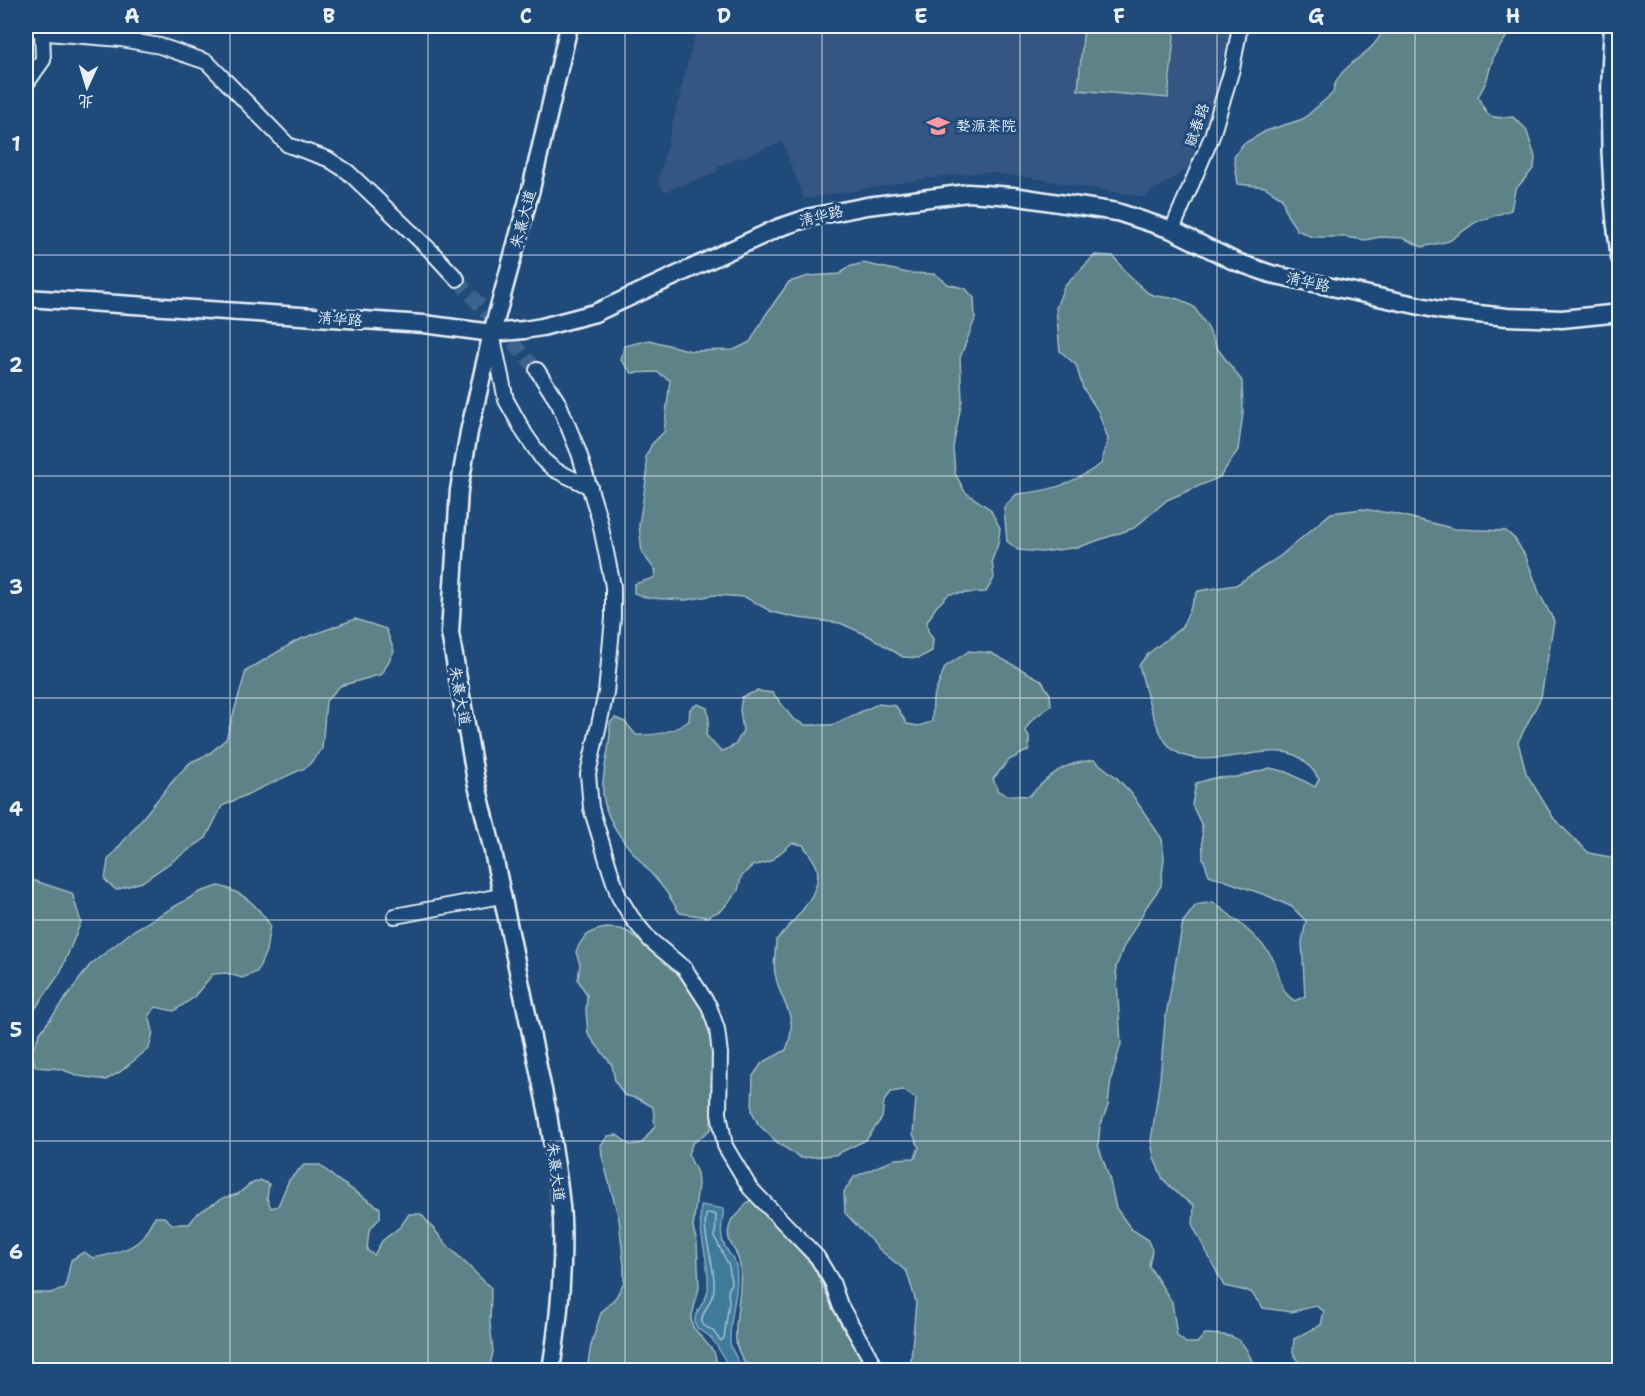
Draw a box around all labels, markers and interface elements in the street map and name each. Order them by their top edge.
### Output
text: A [124,3,140,29]
text: B [323,3,335,29]
text: C [520,3,532,29]
text: D [717,3,731,29]
text: E [914,3,928,29]
text: F [1113,3,1125,29]
text: G [1308,3,1324,29]
text: H [1506,3,1520,29]
north arrow [57,57,117,117]
text: 北 [77,90,95,112]
street label: 赋春路 [1180,100,1214,150]
school or university icon: 婺源茶院 [925,113,951,139]
place label: 婺源茶院 [956,116,1016,136]
text: 1 [11,131,21,157]
street label: 朱熹大道 [506,187,540,251]
street label: 清华路 [797,201,845,231]
street label: 清华路 [1284,268,1332,296]
street label: 清华路 [317,307,363,331]
text: 2 [9,352,23,378]
text: 3 [9,574,23,600]
street label: 朱熹大道 [445,665,475,727]
text: 4 [9,796,23,822]
text: 5 [10,1017,22,1043]
street label: 朱熹大道 [542,1141,570,1203]
text: 6 [9,1239,23,1265]

